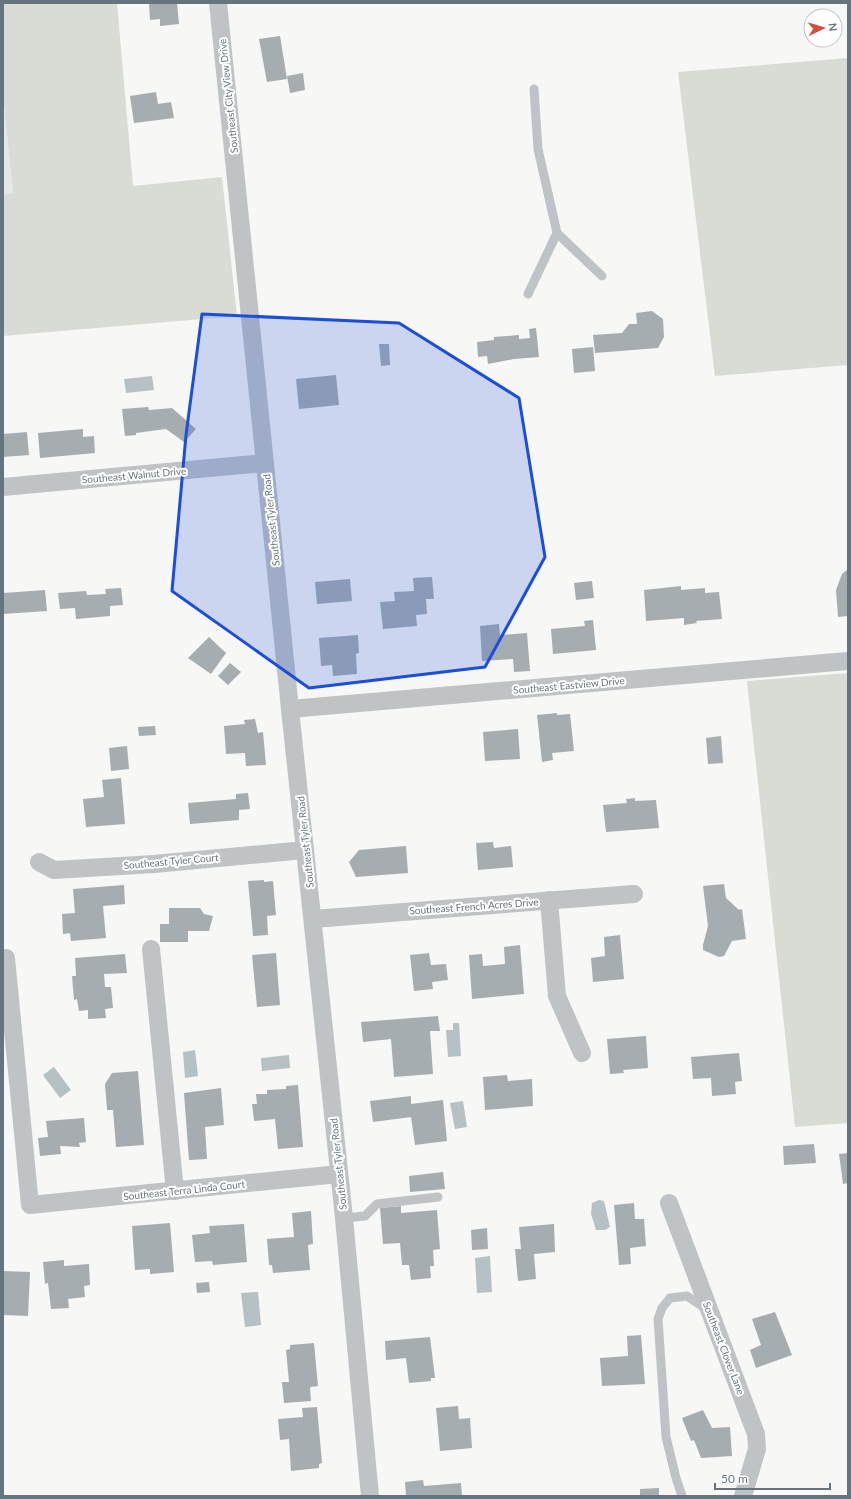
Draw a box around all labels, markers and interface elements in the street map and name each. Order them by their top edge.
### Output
north arrow [803,8,843,48]
text: N [827,22,840,32]
street label: Southeast City View Drive [216,38,240,154]
street label: Southeast Walnut Drive [81,464,187,486]
street label: Southeast Tyler Road [260,474,282,566]
street label: Southeast Eastview Drive [513,674,625,696]
street label: Southeast Tyler Road [294,796,316,888]
street label: Southeast Tyler Court [123,851,219,871]
street label: Southeast French Acres Drive [409,895,539,917]
street label: Southeast Tyler Road [327,1118,349,1210]
street label: Southeast Terra Linda Court [123,1178,246,1202]
street label: Southeast Clover Lane [701,1300,747,1396]
scale bar [715,1465,830,1491]
text: 50 m [721,1471,748,1486]

